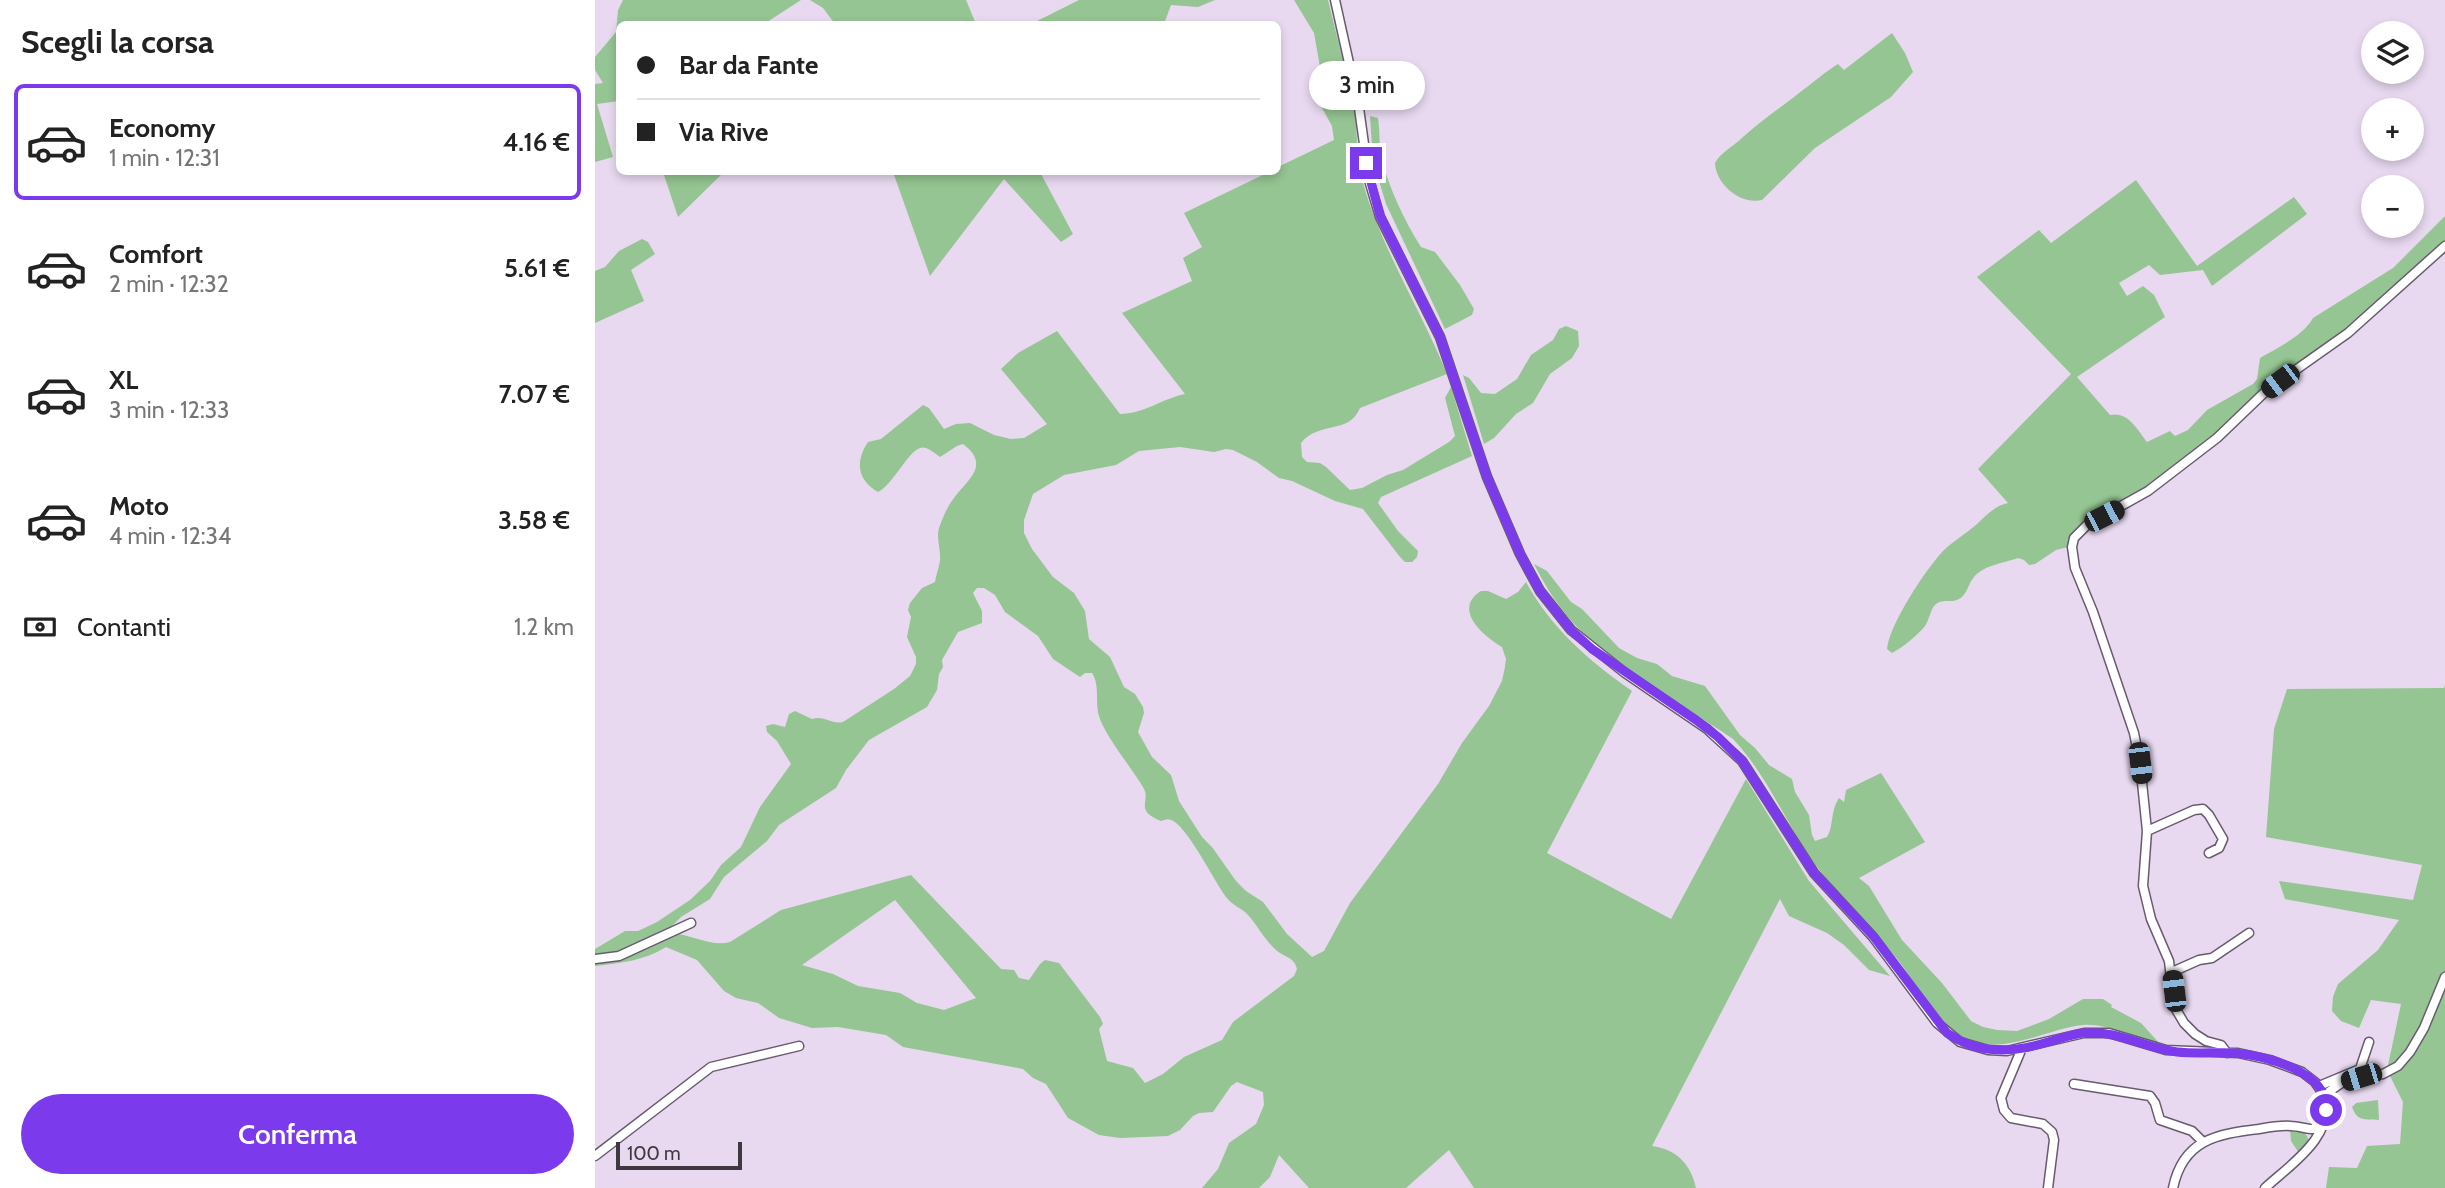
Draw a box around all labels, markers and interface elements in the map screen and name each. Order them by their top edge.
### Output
map controls [2361,21,2424,238]
button: layers [2361,21,2424,84]
text: Scegli la corsa [21,22,214,61]
text: Bar da Fante [679,49,818,81]
callout: 3 min [1308,61,1424,110]
text: 3 min [1339,71,1395,99]
button: + [2361,98,2424,161]
icon: car [25,111,88,174]
text: Economy [109,112,215,144]
text: Via Rive [679,116,768,148]
text: 4.16 € [503,126,570,158]
text: 1 min · 12:31 [109,144,220,172]
route end [1350,147,1382,179]
button: − [2361,175,2424,238]
icon: car [25,237,88,300]
text: Comfort [109,238,203,270]
text: 5.61 € [504,252,570,284]
text: 2 min · 12:32 [109,270,229,298]
car [2257,360,2304,402]
icon: car [25,363,88,426]
text: XL [109,364,138,396]
text: 7.07 € [498,378,570,410]
text: 3 min · 12:33 [109,396,230,424]
icon: car [25,489,88,552]
text: Moto [109,490,169,522]
car [2081,497,2128,535]
text: 3.58 € [498,504,570,536]
text: 4 min · 12:34 [109,522,231,550]
icon: cash [21,608,59,646]
text: Contanti [77,611,171,643]
text: 1.2 km [514,613,574,641]
car [2128,741,2153,785]
car [2162,969,2187,1013]
car [2338,1061,2385,1093]
button: Conferma [21,1094,574,1174]
route start [2310,1094,2342,1126]
scale bar [616,1139,742,1171]
text: 100 m [627,1142,681,1165]

